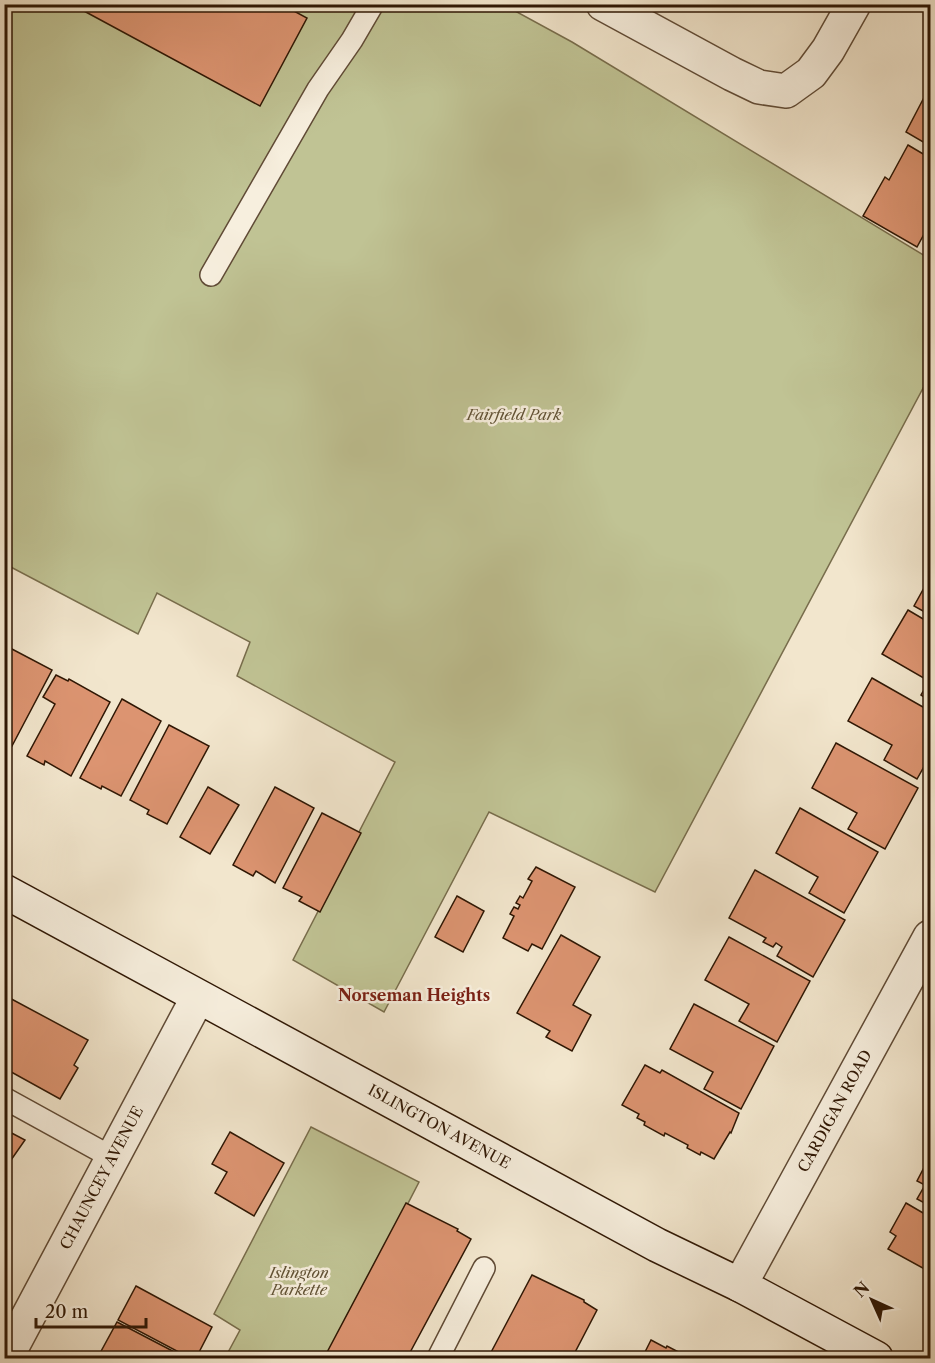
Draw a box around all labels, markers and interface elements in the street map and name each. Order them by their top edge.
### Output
park label: Fairfield Park [466,405,561,424]
district label: Norseman Heights [338,985,490,1005]
street label: CARDIGAN ROAD [793,1046,876,1176]
street label: ISLINGTON AVENUE [365,1080,514,1173]
street label: CHAUNCEY AVENUE [56,1103,147,1253]
park label: Islington Parkette [268,1263,329,1299]
north arrow [842,1270,902,1330]
text: N [849,1277,873,1301]
scale bar [36,1291,146,1329]
text: 20 m [45,1301,89,1323]

